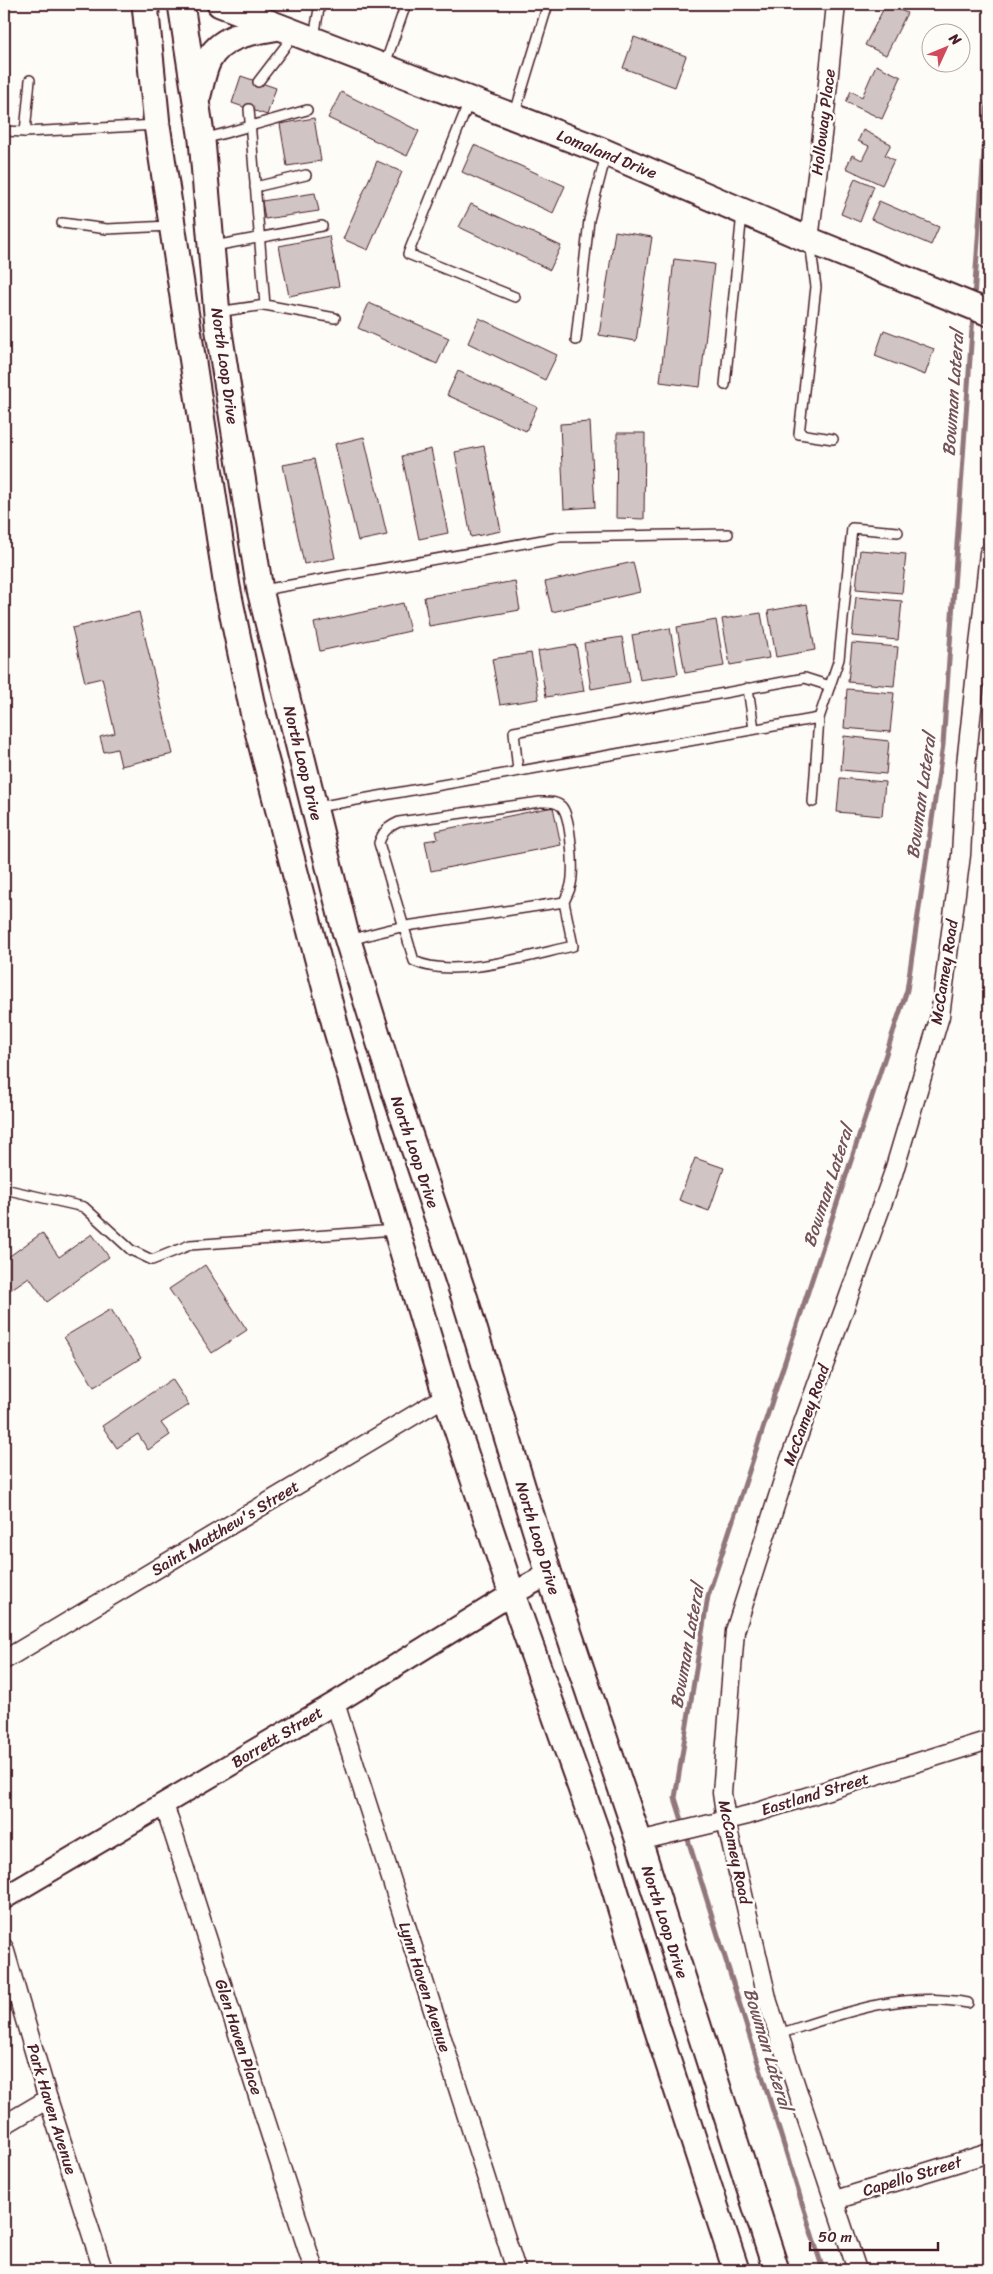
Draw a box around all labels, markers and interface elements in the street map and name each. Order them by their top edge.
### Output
north arrow [920,22,970,72]
text: N [942,26,968,52]
street label: Holloway Place [802,67,844,177]
street label: Lomaland Drive [552,121,662,187]
street label: North Loop Drive [202,306,248,426]
water label: Bowman Lateral [933,325,974,457]
street label: North Loop Drive [275,702,331,824]
water label: Bowman Lateral [896,727,946,861]
street label: McCamey Road [921,916,967,1027]
street label: North Loop Drive [382,1092,448,1212]
water label: Bowman Lateral [793,1117,864,1251]
street label: McCamey Road [774,1359,838,1470]
street label: Saint Matthew's Street [145,1472,305,1584]
street label: North Loop Drive [507,1478,569,1598]
water label: Bowman Lateral [660,1577,714,1711]
street label: Borrett Street [225,1698,329,1776]
street label: Eastland Street [757,1764,873,1824]
street label: McCamey Road [710,1797,761,1908]
street label: North Loop Drive [633,1862,697,1982]
street label: Lynn Haven Avenue [390,1918,460,2056]
street label: Glen Haven Place [207,1975,271,2099]
water label: Bowman Lateral [734,1984,803,2118]
street label: Park Haven Avenue [18,2040,86,2178]
street label: Capello Street [859,2147,966,2205]
scale bar [810,2219,938,2251]
text: 50 m [818,2224,853,2250]

